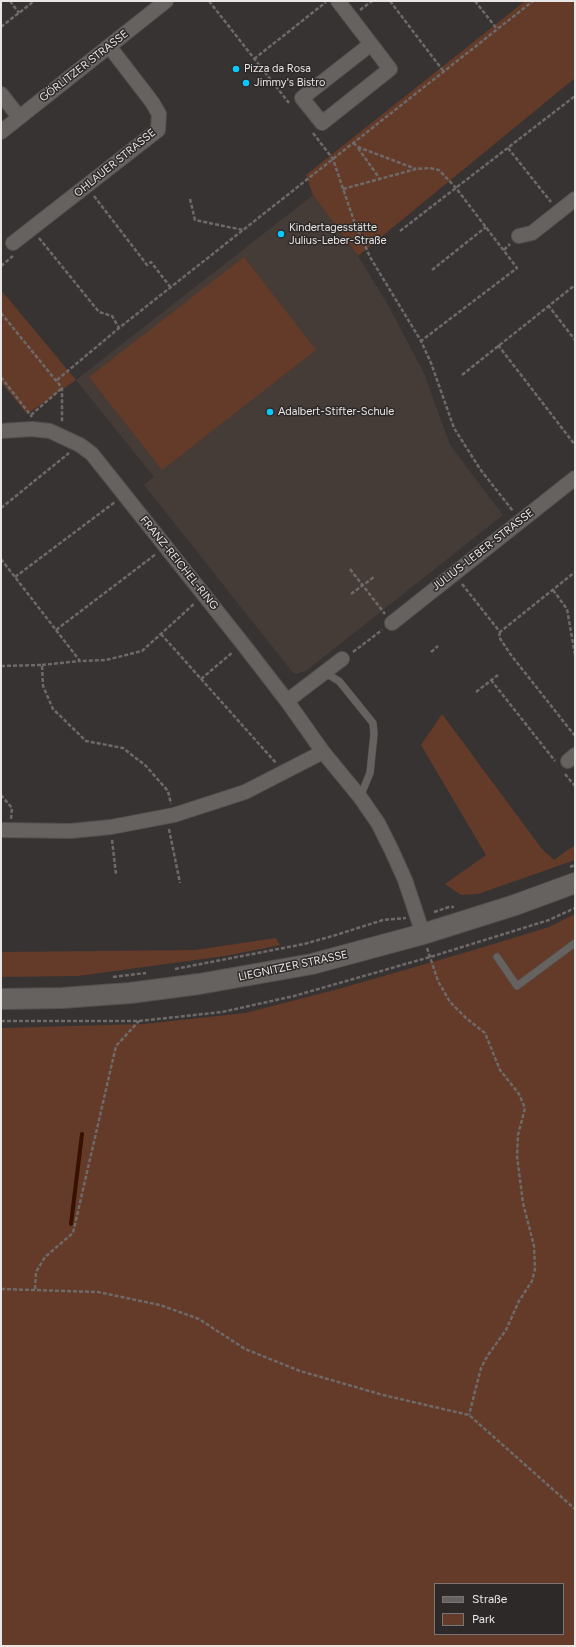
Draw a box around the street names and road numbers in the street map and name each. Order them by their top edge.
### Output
street label: GÖRLITZER STRASSE [37,27,131,105]
street label: OHLAUER STRASSE [72,126,158,200]
street label: JULIUS-LEBER-STRASSE [430,506,536,594]
street label: FRANZ-REICHEL-RING [137,514,221,612]
street label: LIEGNITZER STRASSE [237,948,349,984]

